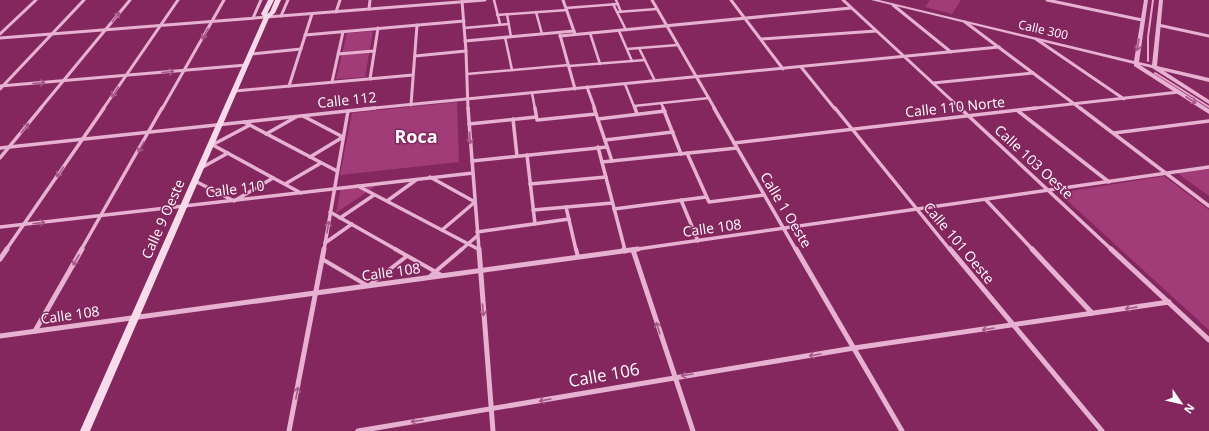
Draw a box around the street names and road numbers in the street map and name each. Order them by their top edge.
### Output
street label: Calle 300 [1016,16,1070,44]
street label: Calle 112 [317,87,377,112]
street label: Calle 110 Norte [904,92,1006,121]
street label: Calle 103 Oeste [991,120,1078,203]
street label: Calle 1 Oeste [756,168,817,251]
street label: Calle 110 [204,175,265,202]
street label: Calle 9 Oeste [137,176,189,262]
street label: Calle 101 Oeste [920,198,999,288]
street label: Calle 108 [681,214,743,241]
street label: Calle 108 [360,258,422,285]
street label: Calle 108 [39,301,101,328]
street label: Calle 106 [567,357,641,392]

